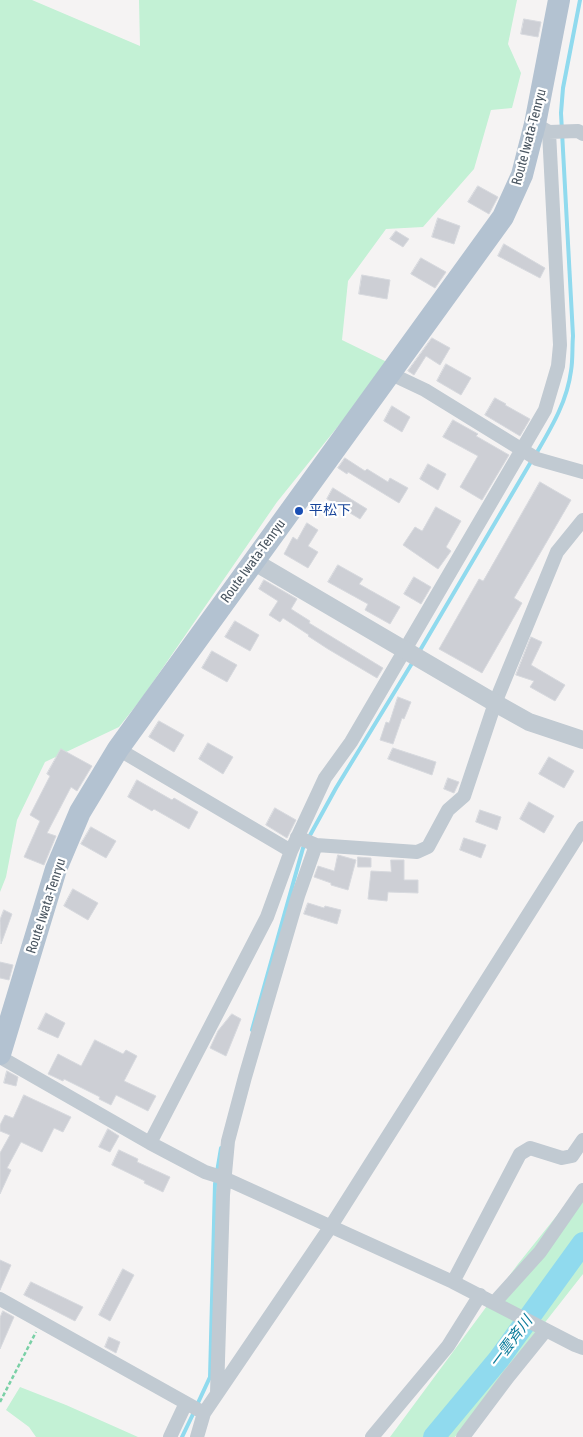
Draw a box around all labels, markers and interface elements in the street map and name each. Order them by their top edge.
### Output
street label: Route Iwata-Tenryu [508,87,550,187]
place label: 平松下 [309,503,351,519]
marker: 平松下 [293,505,305,517]
street label: Route Iwata-Tenryu [217,516,289,606]
street label: Route Iwata-Tenryu [23,856,69,956]
water label: 一雲斉川 [486,1313,536,1371]

